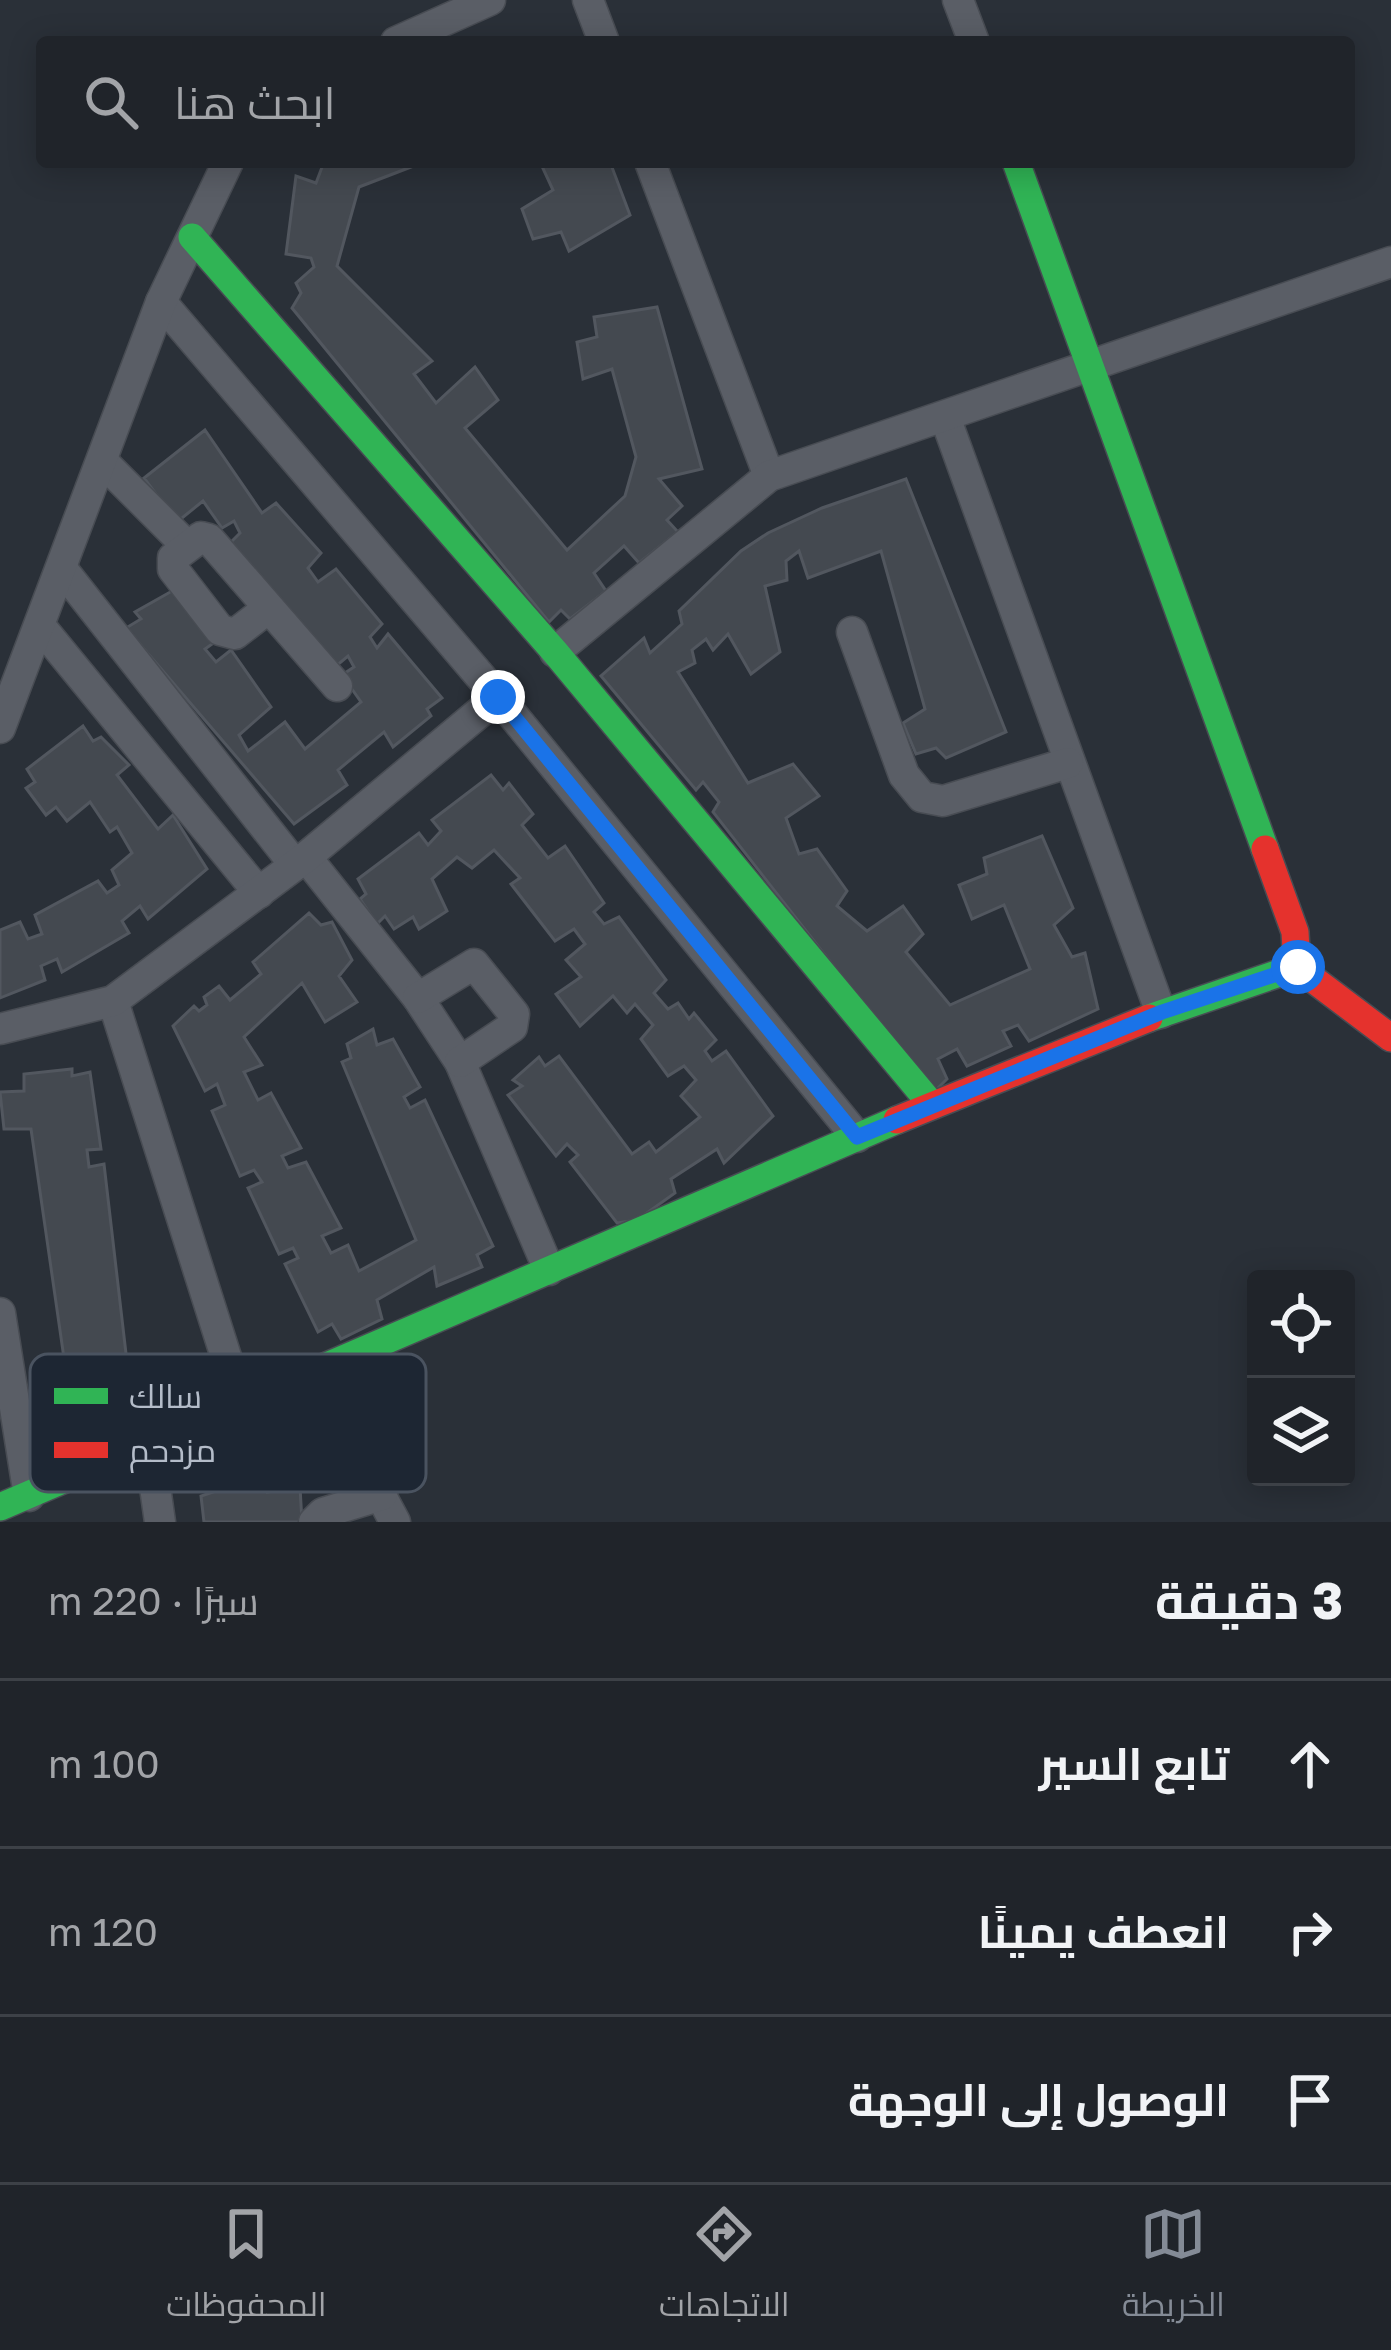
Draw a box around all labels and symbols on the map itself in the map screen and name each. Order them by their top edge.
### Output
route end [471,670,525,724]
route start [1271,940,1325,994]
legend [30,1354,426,1492]
text: سالك [129,1376,202,1415]
text: مزدحم [129,1430,216,1473]

